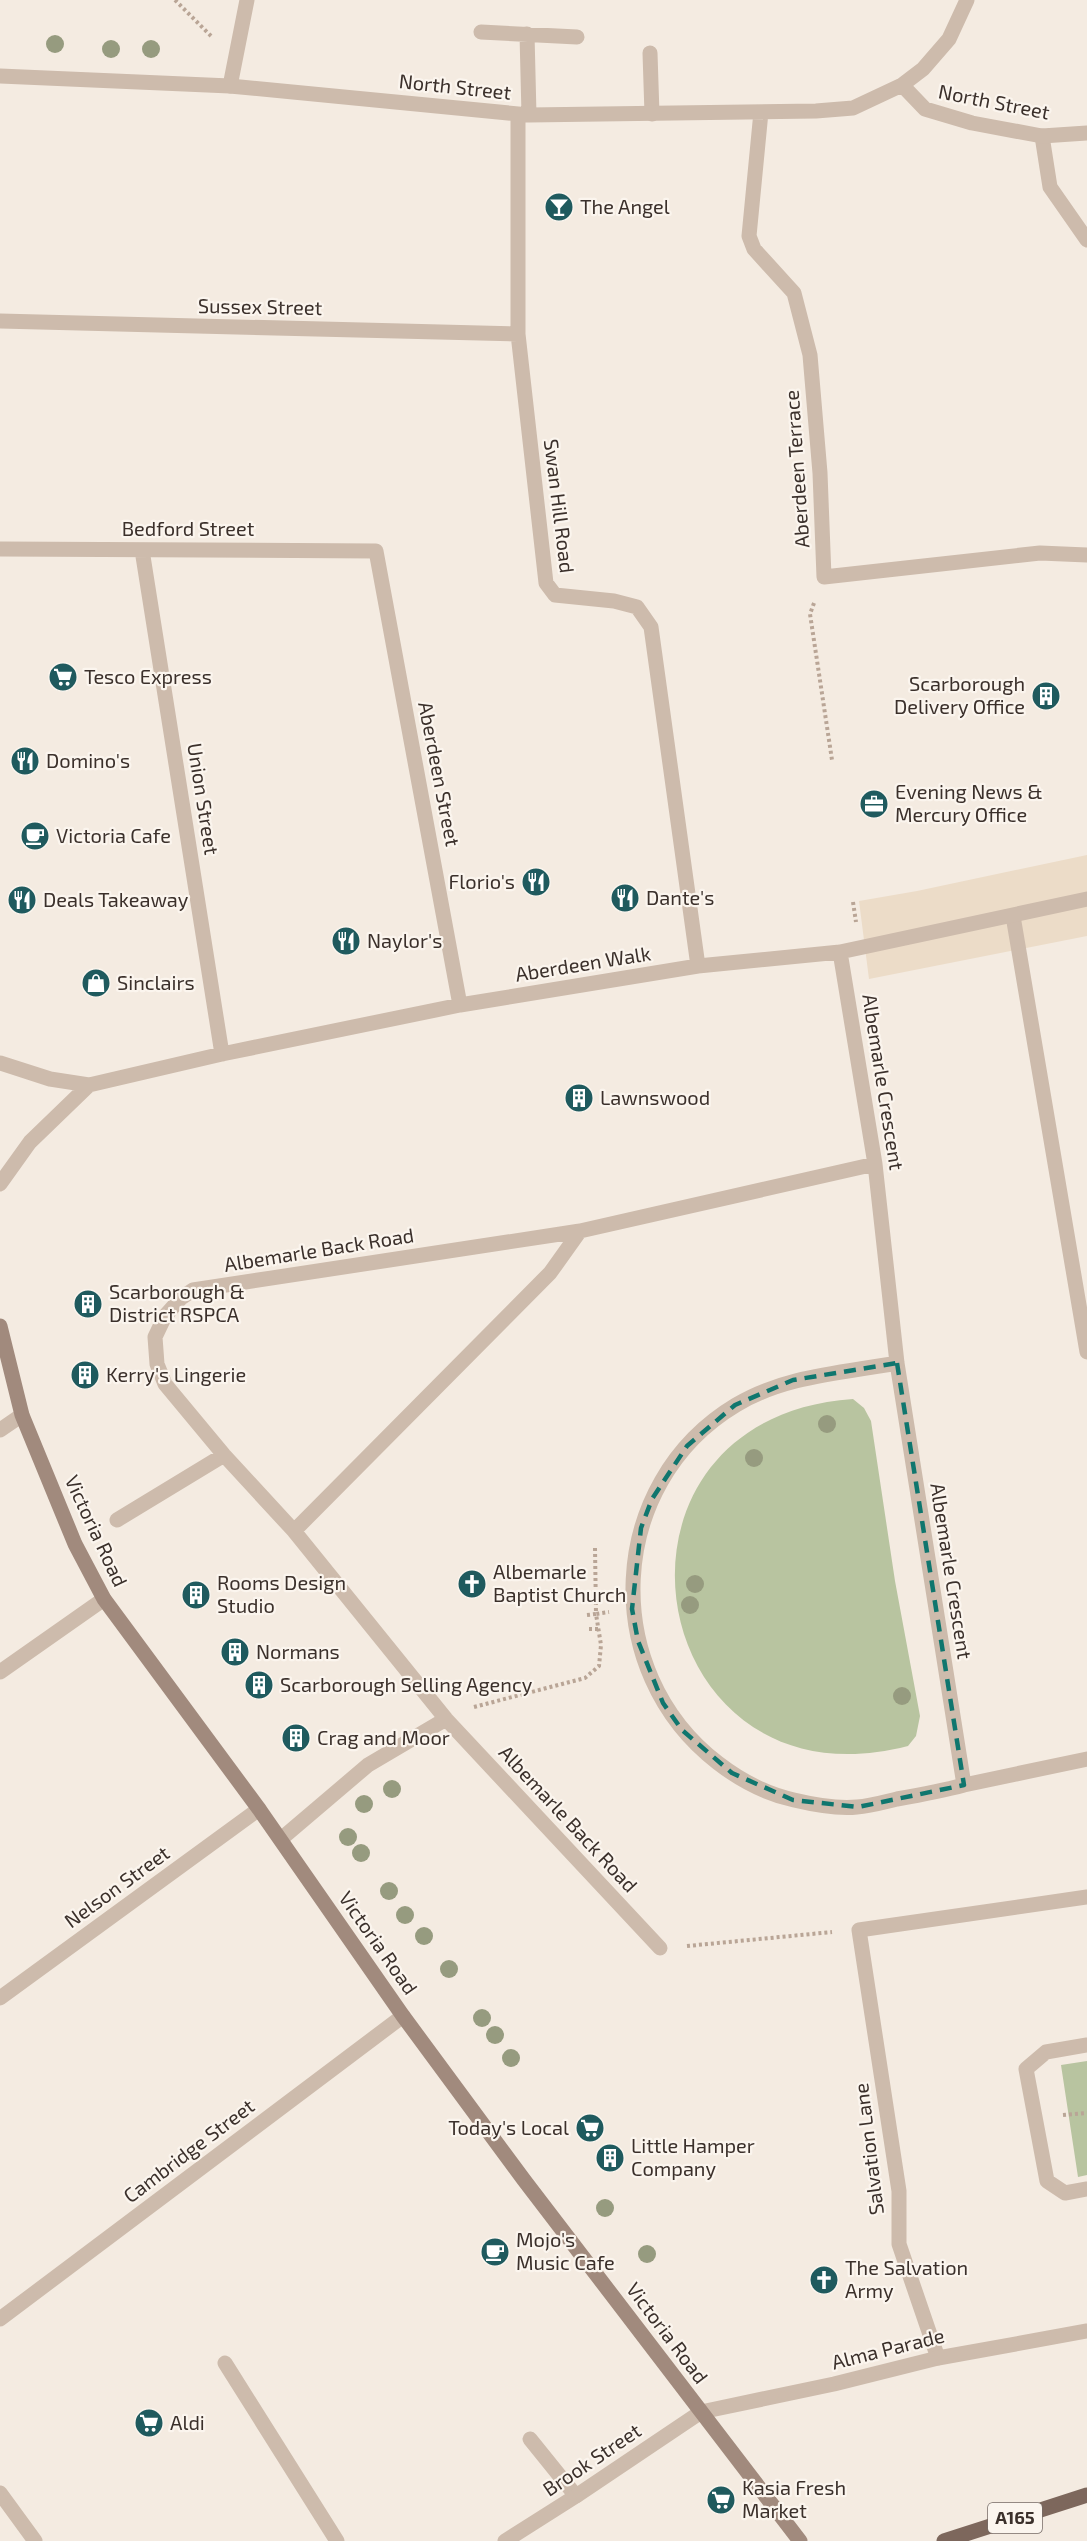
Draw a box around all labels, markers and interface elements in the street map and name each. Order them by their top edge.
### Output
street label: North Street [398,68,513,104]
street label: North Street [937,78,1052,124]
bar icon: The Angel [543,191,575,223]
place label: The Angel [580,194,670,218]
street label: Sussex Street [198,293,323,319]
street label: Aberdeen Terrace [779,389,814,549]
street label: Swan Hill Road [540,438,580,574]
street label: Bedford Street [122,516,255,540]
supermarket icon: Tesco Express [47,661,79,693]
place label: Tesco Express [84,664,212,688]
place label: Scarborough Delivery Office [894,671,1025,718]
building icon: Scarborough Delivery Office [1030,680,1062,712]
street label: Aberdeen Street [414,699,466,849]
street label: Union Street [183,741,225,857]
restaurant icon: Domino's [9,745,41,777]
place label: Domino's [46,748,130,772]
place label: Evening News & Mercury Office [895,779,1043,826]
office icon: Evening News & Mercury Office [858,788,890,820]
cafe icon: Victoria Cafe [19,820,51,852]
place label: Victoria Cafe [56,823,171,847]
restaurant icon: Florio's [520,866,552,898]
place label: Florio's [449,869,515,893]
restaurant icon: Dante's [609,882,641,914]
restaurant icon: Deals Takeaway [6,884,38,916]
place label: Dante's [646,885,714,909]
place label: Deals Takeaway [43,887,189,911]
restaurant icon: Naylor's [330,925,362,957]
place label: Naylor's [367,928,442,952]
street label: Aberdeen Walk [513,940,652,986]
shop icon: Sinclairs [80,967,112,999]
place label: Sinclairs [117,970,195,994]
street label: Albemarle Crescent [858,992,910,1172]
building icon: Lawnswood [563,1082,595,1114]
place label: Lawnswood [600,1085,710,1109]
street label: Albemarle Back Road [222,1222,415,1276]
place label: Scarborough & District RSPCA [109,1279,245,1326]
building icon: Scarborough & District RSPCA [72,1288,104,1320]
building icon: Kerry's Lingerie [69,1359,101,1391]
place label: Kerry's Lingerie [106,1362,246,1386]
street label: Victoria Road [61,1471,133,1590]
street label: Albemarle Crescent [926,1481,978,1661]
place label: Albemarle Baptist Church [493,1559,626,1606]
church icon: Albemarle Baptist Church [456,1568,488,1600]
place label: Rooms Design Studio [217,1570,346,1617]
building icon: Rooms Design Studio [180,1579,212,1611]
building icon: Normans [219,1636,251,1668]
place label: Normans [256,1639,340,1663]
building icon: Scarborough Selling Agency [243,1669,275,1701]
place label: Scarborough Selling Agency [280,1672,533,1696]
building icon: Crag and Moor [280,1722,312,1754]
place label: Crag and Moor [317,1725,450,1749]
street label: Albemarle Back Road [495,1740,643,1897]
street label: Nelson Street [59,1840,174,1932]
street label: Victoria Road [334,1886,423,1999]
street label: Salvation Lane [848,2082,888,2217]
street label: Cambridge Street [118,2093,259,2207]
supermarket icon: Today's Local [574,2112,606,2144]
place label: Today's Local [448,2115,569,2139]
place label: Little Hamper Company [631,2133,755,2180]
building icon: Little Hamper Company [594,2142,626,2174]
place label: Mojo's Music Cafe [516,2227,615,2274]
cafe icon: Mojo's Music Cafe [479,2236,511,2268]
place label: The Salvation Army [845,2255,968,2302]
church icon: The Salvation Army [808,2264,840,2296]
street label: Victoria Road [622,2277,714,2388]
street label: Alma Parade [829,2322,947,2374]
supermarket icon: Aldi [133,2407,165,2439]
place label: Aldi [170,2410,205,2434]
street label: Brook Street [538,2417,645,2501]
place label: Kasia Fresh Market [742,2475,846,2522]
supermarket icon: Kasia Fresh Market [705,2484,737,2516]
road number: A165 [988,2503,1042,2533]

